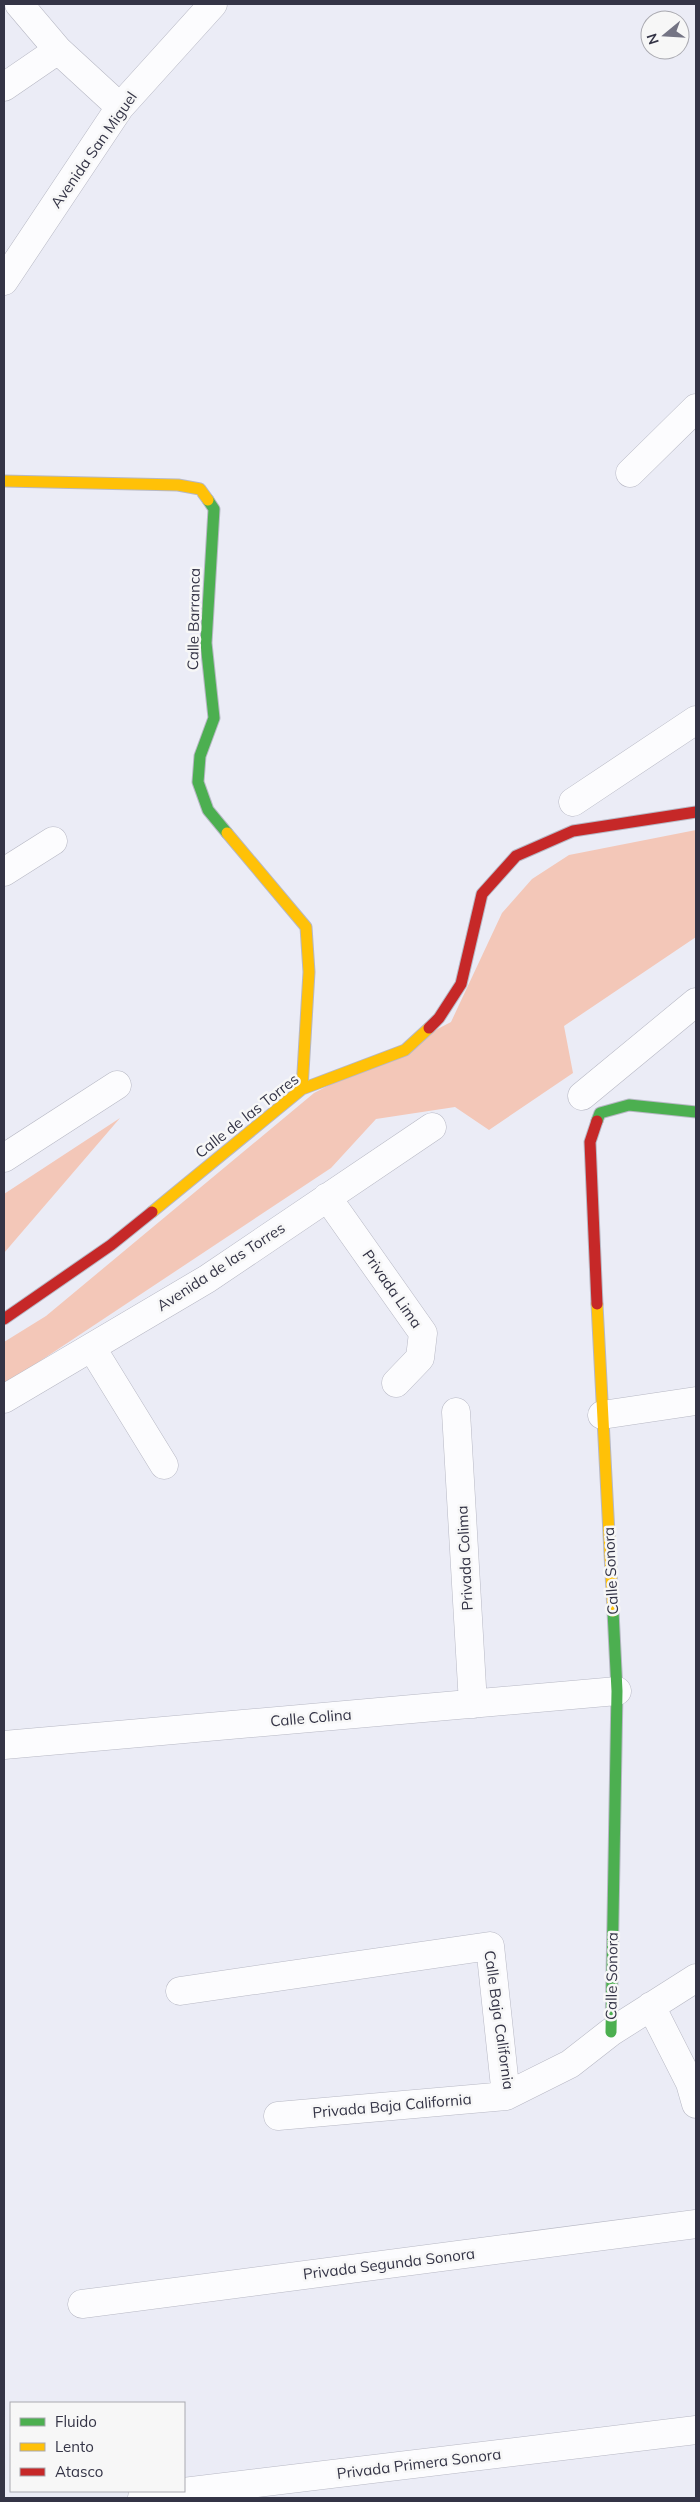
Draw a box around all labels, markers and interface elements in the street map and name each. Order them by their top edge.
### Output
north arrow [640,10,690,60]
text: N [642,31,663,47]
street label: Avenida San Miguel [46,88,141,212]
street label: Calle Barranca [183,568,204,670]
street label: Calle de las Torres [191,1069,302,1162]
street label: Avenida de las Torres [153,1218,288,1315]
street label: Privada Lima [358,1246,426,1332]
street label: Privada Colima [452,1505,477,1611]
street label: Calle Sonora [599,1527,622,1615]
street label: Calle Colina [270,1704,352,1731]
street label: Calle Sonora [601,1932,622,2020]
street label: Calle Baja California [480,1949,519,2091]
street label: Privada Baja California [312,2089,472,2122]
street label: Privada Segunda Sonora [302,2244,476,2283]
legend [10,2402,185,2492]
text: Fluido [55,2412,97,2431]
text: Lento [55,2437,94,2456]
street label: Privada Primera Sonora [336,2444,502,2483]
text: Atasco [55,2462,103,2481]

